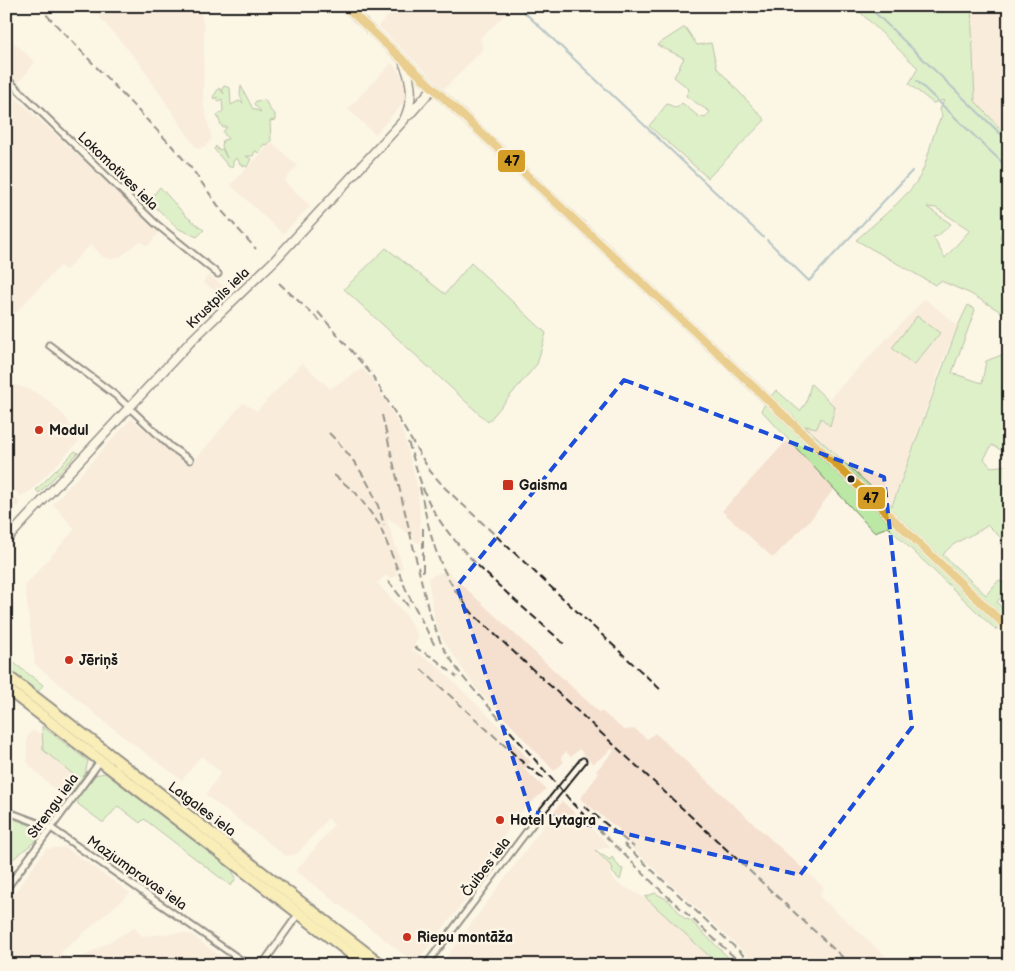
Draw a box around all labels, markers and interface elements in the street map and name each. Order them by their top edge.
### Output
street label: Lokomotīves iela [74,128,162,214]
line badge: 47 [497,149,526,173]
text: 47 [504,153,520,170]
street label: Krustpils iela [183,264,253,332]
place label: Modul [49,422,89,439]
marker: Modul [33,424,45,436]
unlabelled marker [846,474,856,484]
place label: Gaisma [519,477,568,494]
marker: Gaisma [501,478,515,492]
line badge: 47 [857,486,886,510]
text: 47 [863,490,879,507]
place label: Jēriņš [79,652,118,670]
marker: Jēriņš [63,654,75,666]
street label: Strengu iela [24,770,82,842]
street label: Latgales iela [165,778,239,840]
place label: Hotel Lytagra [510,812,596,829]
marker: Hotel Lytagra [494,814,506,826]
street label: Mazjumpravas iela [84,832,190,914]
street label: Čuibes iela [457,833,514,900]
place label: Riepu montāža [417,929,513,946]
marker: Riepu montāža [401,931,413,943]

